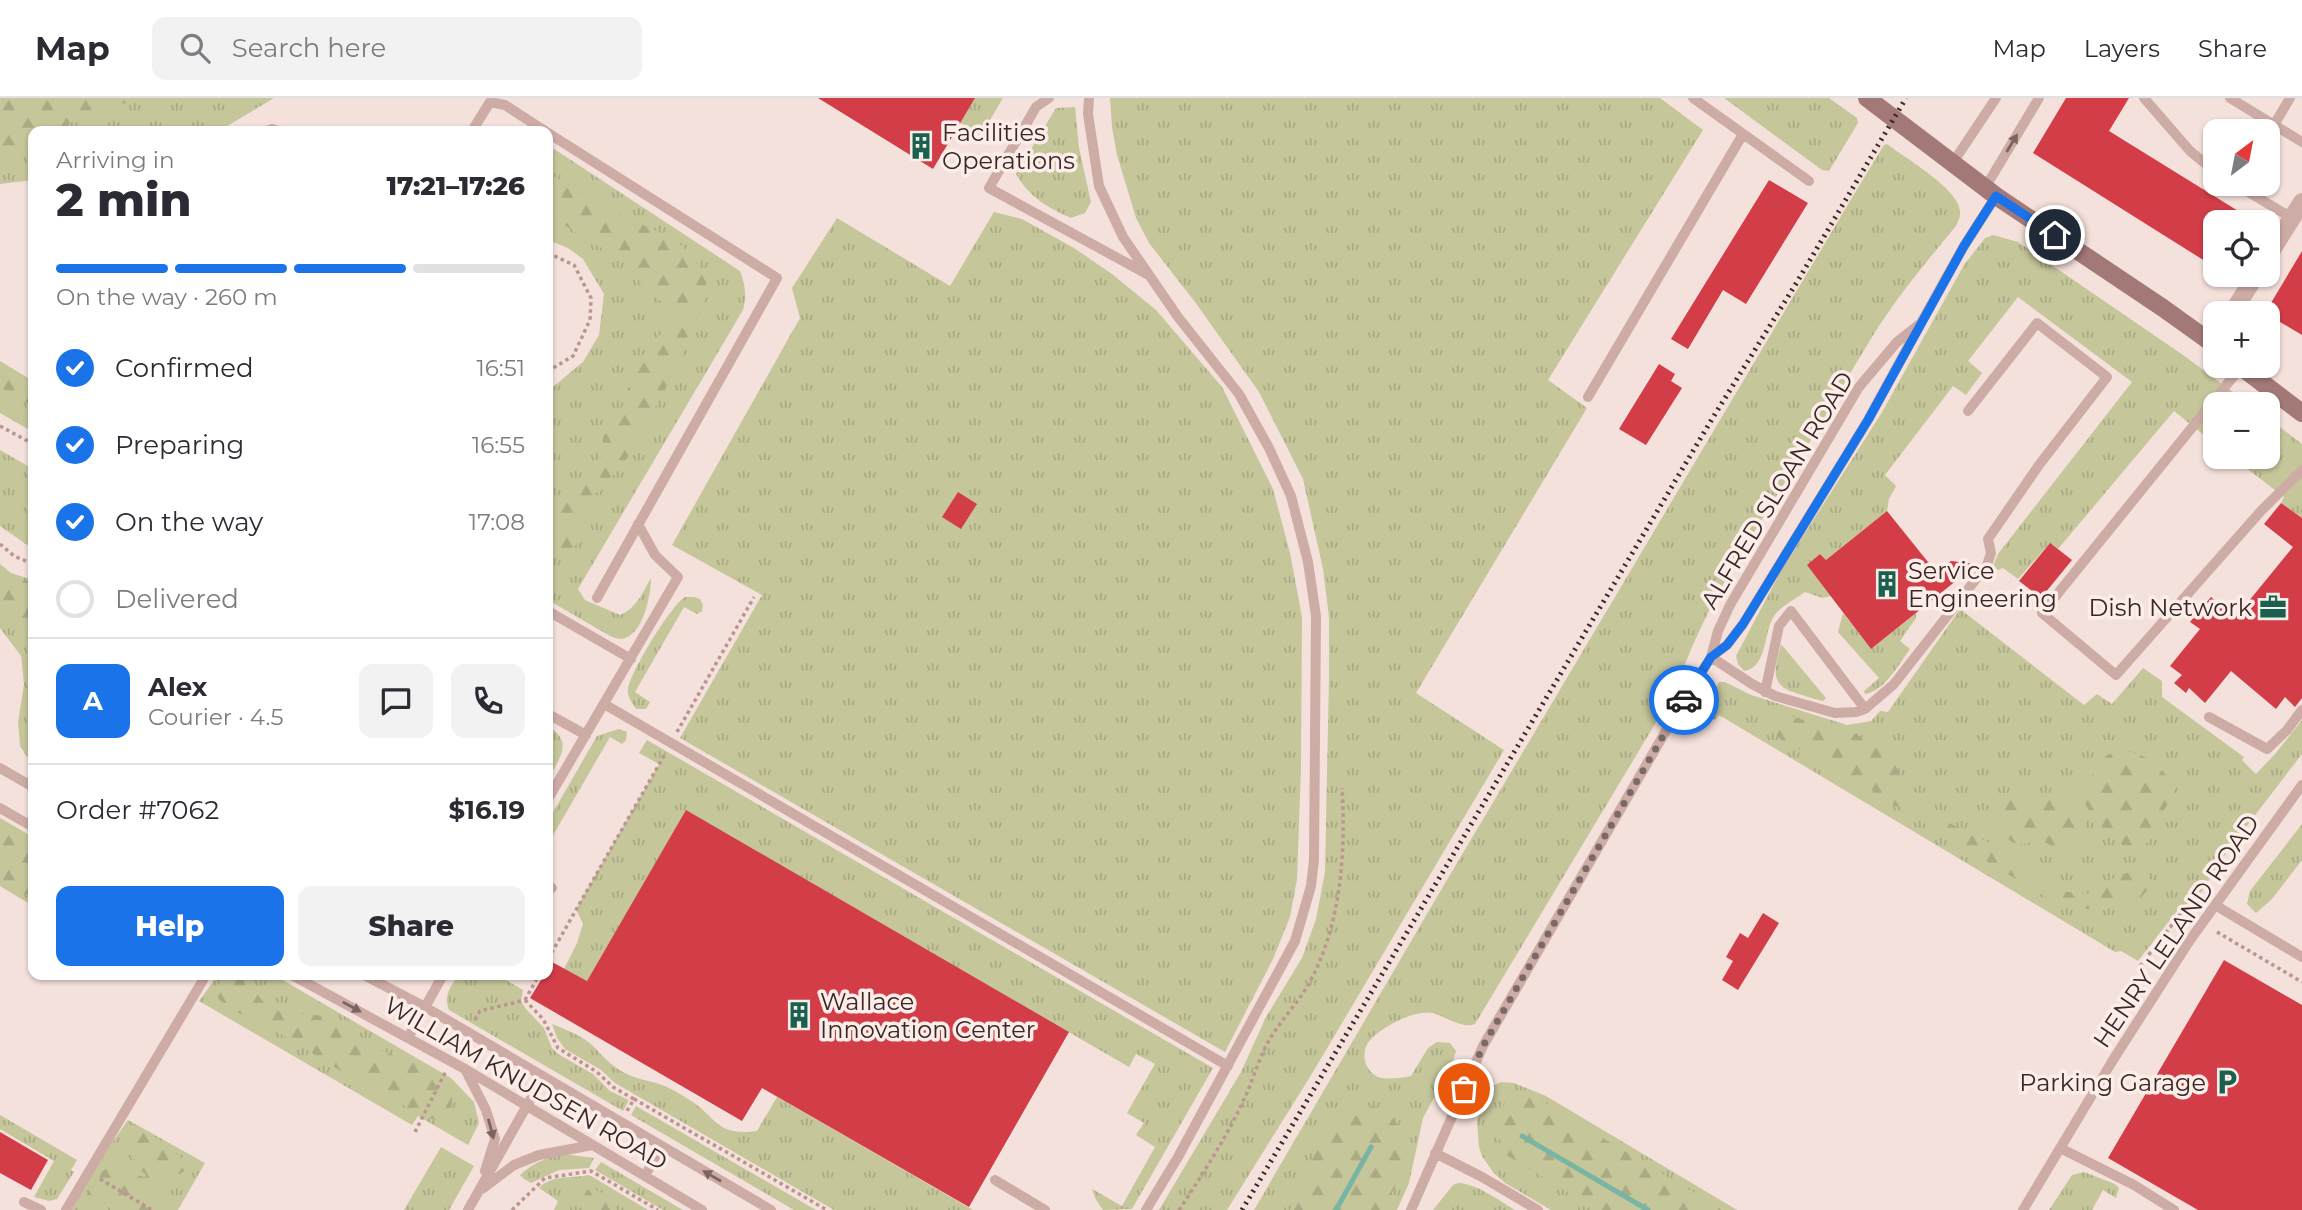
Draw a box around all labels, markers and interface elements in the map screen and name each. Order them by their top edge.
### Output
search box [152,17,642,80]
text: Map [35,28,110,68]
icon: search [176,29,214,67]
text: Search here [232,32,386,64]
text: Map [1992,34,2046,63]
text: Layers [2084,34,2160,63]
text: Share [2198,34,2267,63]
place label: Facilities Operations [942,118,1075,175]
north arrow [2203,119,2280,196]
map controls [2203,119,2280,469]
building icon: Facilities Operations [906,131,936,161]
one-way arrow [2006,133,2019,152]
text: Arriving in [56,146,175,174]
text: 17:21–17:26 [386,170,525,202]
text: 2 min [56,171,191,228]
pin [2025,205,2085,265]
button: locate [2203,210,2280,287]
icon: home [2036,216,2074,254]
text: On the way · 260 m [56,283,278,311]
button: + [2203,301,2280,378]
icon: check [56,349,94,387]
text: Confirmed [115,352,254,384]
text: 16:51 [476,354,525,382]
street label: ALFRED SLOAN ROAD [1695,366,1859,614]
button: − [2203,392,2280,469]
icon: check [56,426,94,464]
text: Preparing [115,429,244,461]
text: 16:55 [472,431,525,459]
icon: check [56,503,94,541]
text: On the way [115,506,263,538]
text: 17:08 [469,508,525,536]
place label: Service Engineering [1908,556,2057,613]
building icon: Service Engineering [1872,569,1902,599]
text: Delivered [115,583,239,615]
office icon: Dish Network [2258,592,2288,622]
place label: Dish Network [2088,593,2253,622]
button: chat [359,664,433,738]
button: phone [451,664,525,738]
courier [1649,665,1719,735]
text: Alex [148,671,207,703]
icon: car [1665,681,1703,719]
text: A [83,685,103,717]
text: Courier · 4.5 [148,703,283,731]
text: Order #7062 [56,794,219,826]
text: $16.19 [449,794,525,826]
street label: HENRY LELAND ROAD [2087,809,2265,1053]
button: Help [56,886,284,966]
button: Share [298,886,525,966]
place label: Wallace Innovation Center [820,987,1035,1044]
street label: WILLIAM KNUDSEN ROAD [379,990,673,1176]
building icon: Wallace Innovation Center [784,1000,814,1030]
one-way arrow [342,1001,362,1013]
pin [1434,1059,1494,1119]
parking icon: Parking Garage [2212,1067,2242,1097]
place label: Parking Garage [2019,1068,2206,1097]
icon: bag [1445,1070,1483,1108]
one-way arrow [487,1118,497,1139]
one-way arrow [702,1170,722,1182]

